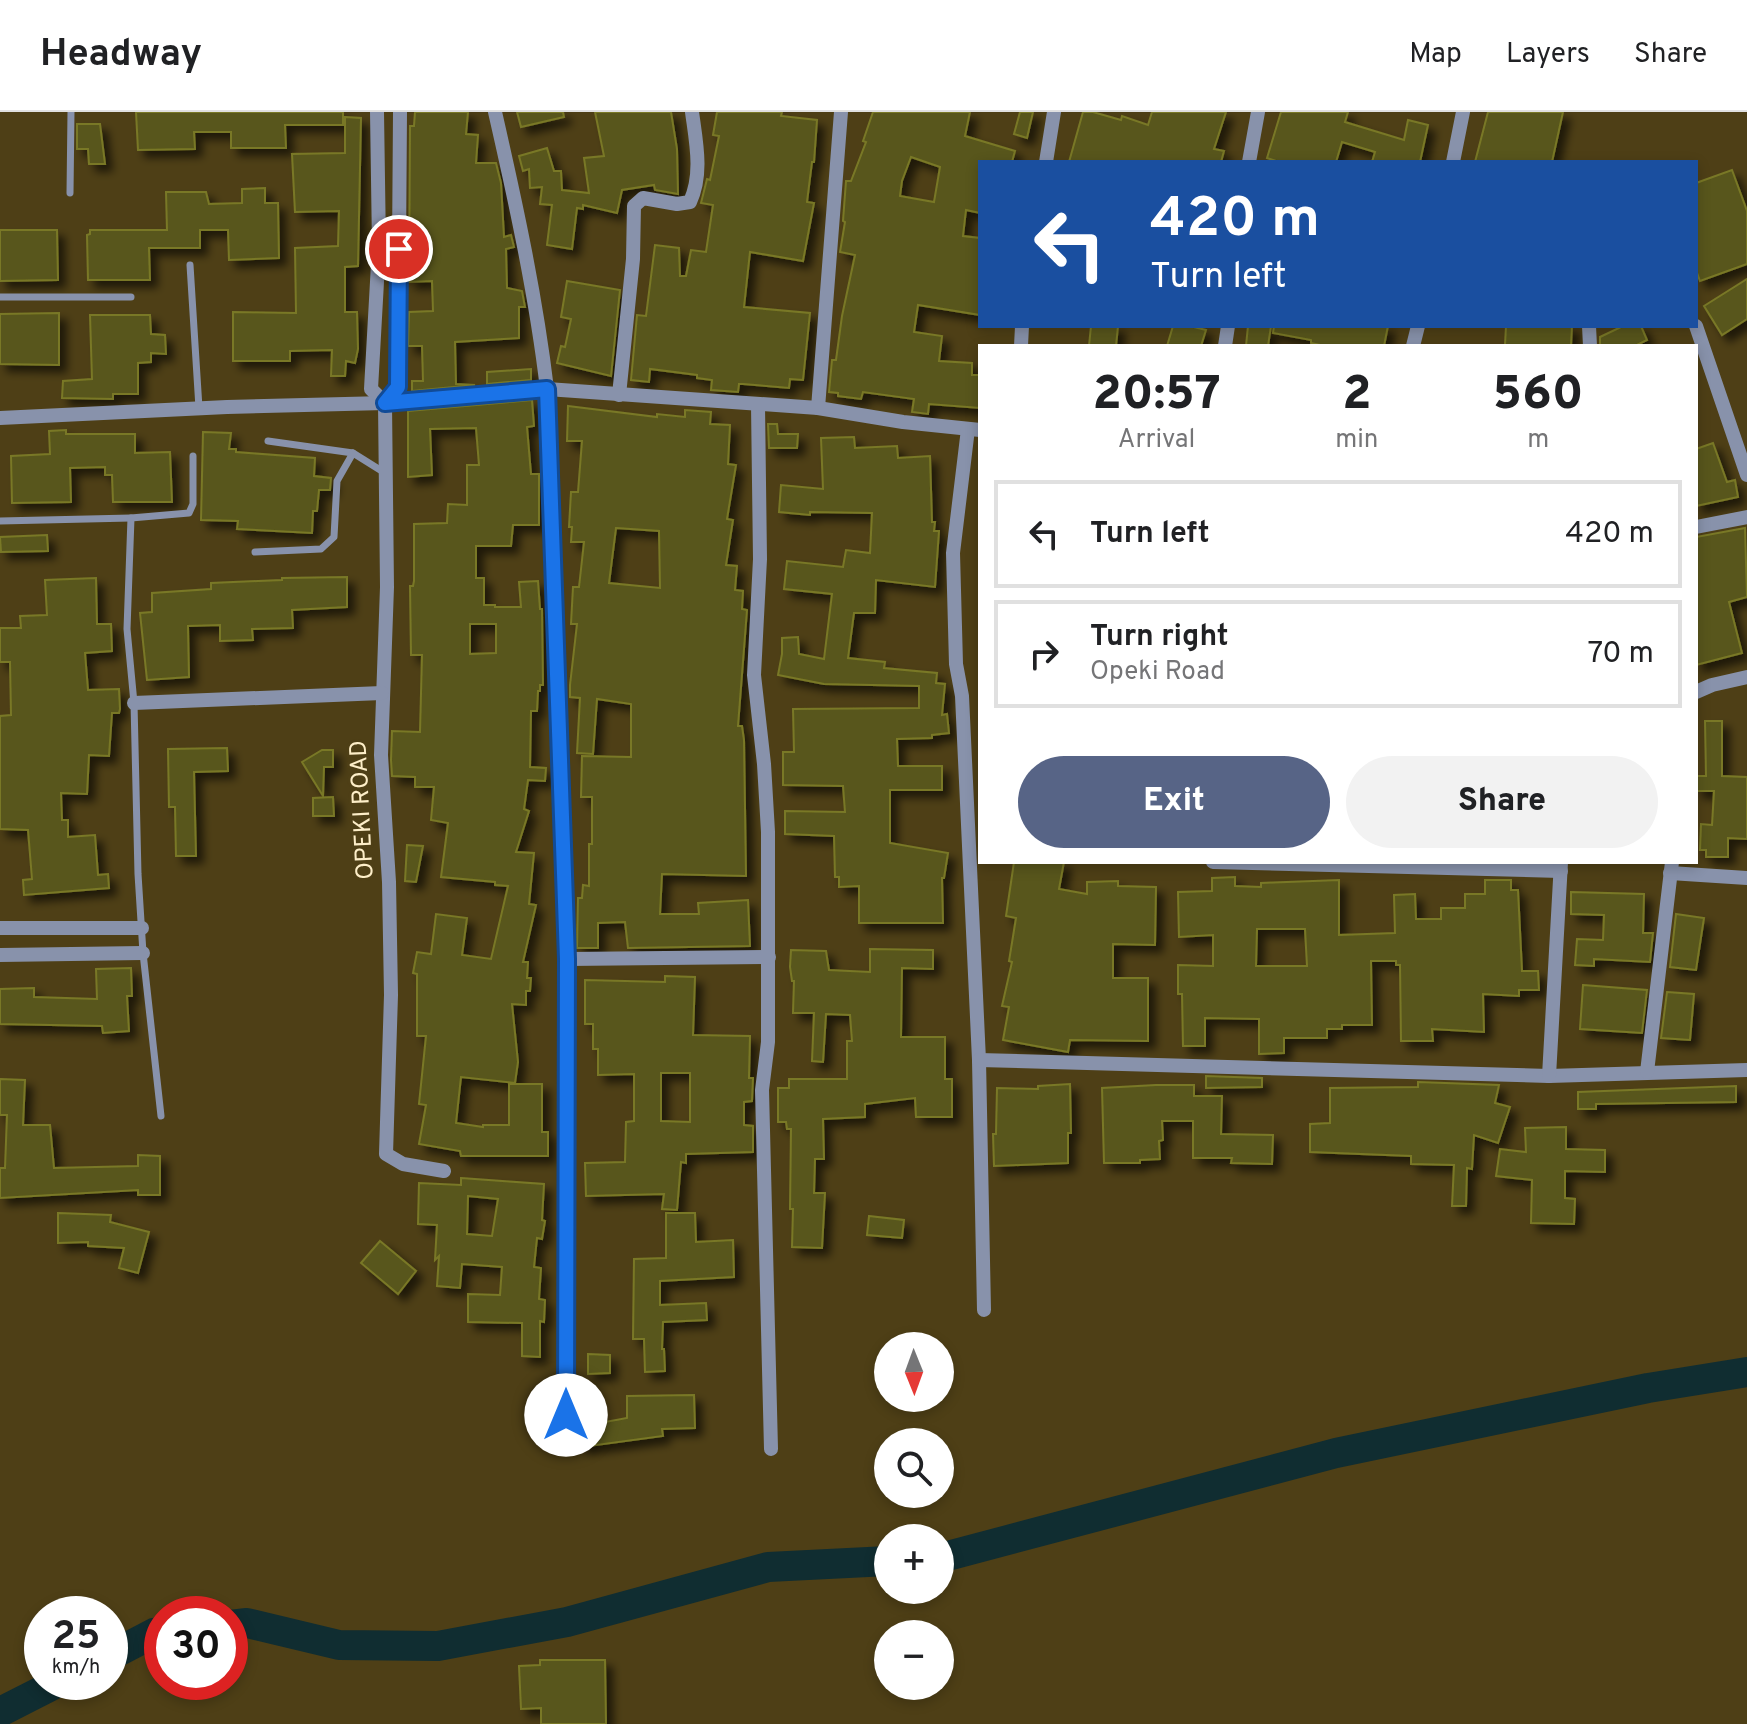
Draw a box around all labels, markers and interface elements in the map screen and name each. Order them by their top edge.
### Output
text: Headway [40,31,202,80]
text: Map [1409,37,1462,73]
text: Layers [1506,37,1590,73]
text: Share [1634,37,1707,73]
text: 420 m [1150,186,1320,256]
icon: left [1018,192,1122,296]
pin [365,215,433,283]
icon: arrive [377,227,421,271]
text: Turn left [1150,255,1287,301]
text: 20:57 [1092,366,1221,426]
text: 2 [1342,366,1371,426]
text: 560 [1493,366,1584,426]
text: Arrival [1118,424,1195,457]
text: min [1335,424,1378,457]
text: m [1527,424,1549,457]
icon: left [1022,512,1066,556]
text: Turn left [1090,516,1210,553]
text: 420 m [1565,516,1654,553]
text: Turn right [1090,619,1228,656]
icon: right [1022,632,1066,676]
text: 70 m [1588,636,1654,673]
text: Opeki Road [1090,656,1225,689]
street label: OPEKI ROAD [344,740,382,880]
button: Exit [1018,756,1330,848]
button: Share [1346,756,1658,848]
north arrow [874,1332,954,1412]
map controls [874,1332,954,1700]
position arrow [524,1373,608,1457]
button: search [874,1428,954,1508]
button: + [874,1524,954,1604]
speed limit sign: 30 [144,1596,248,1700]
text: 25 [52,1613,100,1663]
button: − [874,1620,954,1700]
text: km/h [52,1655,100,1681]

